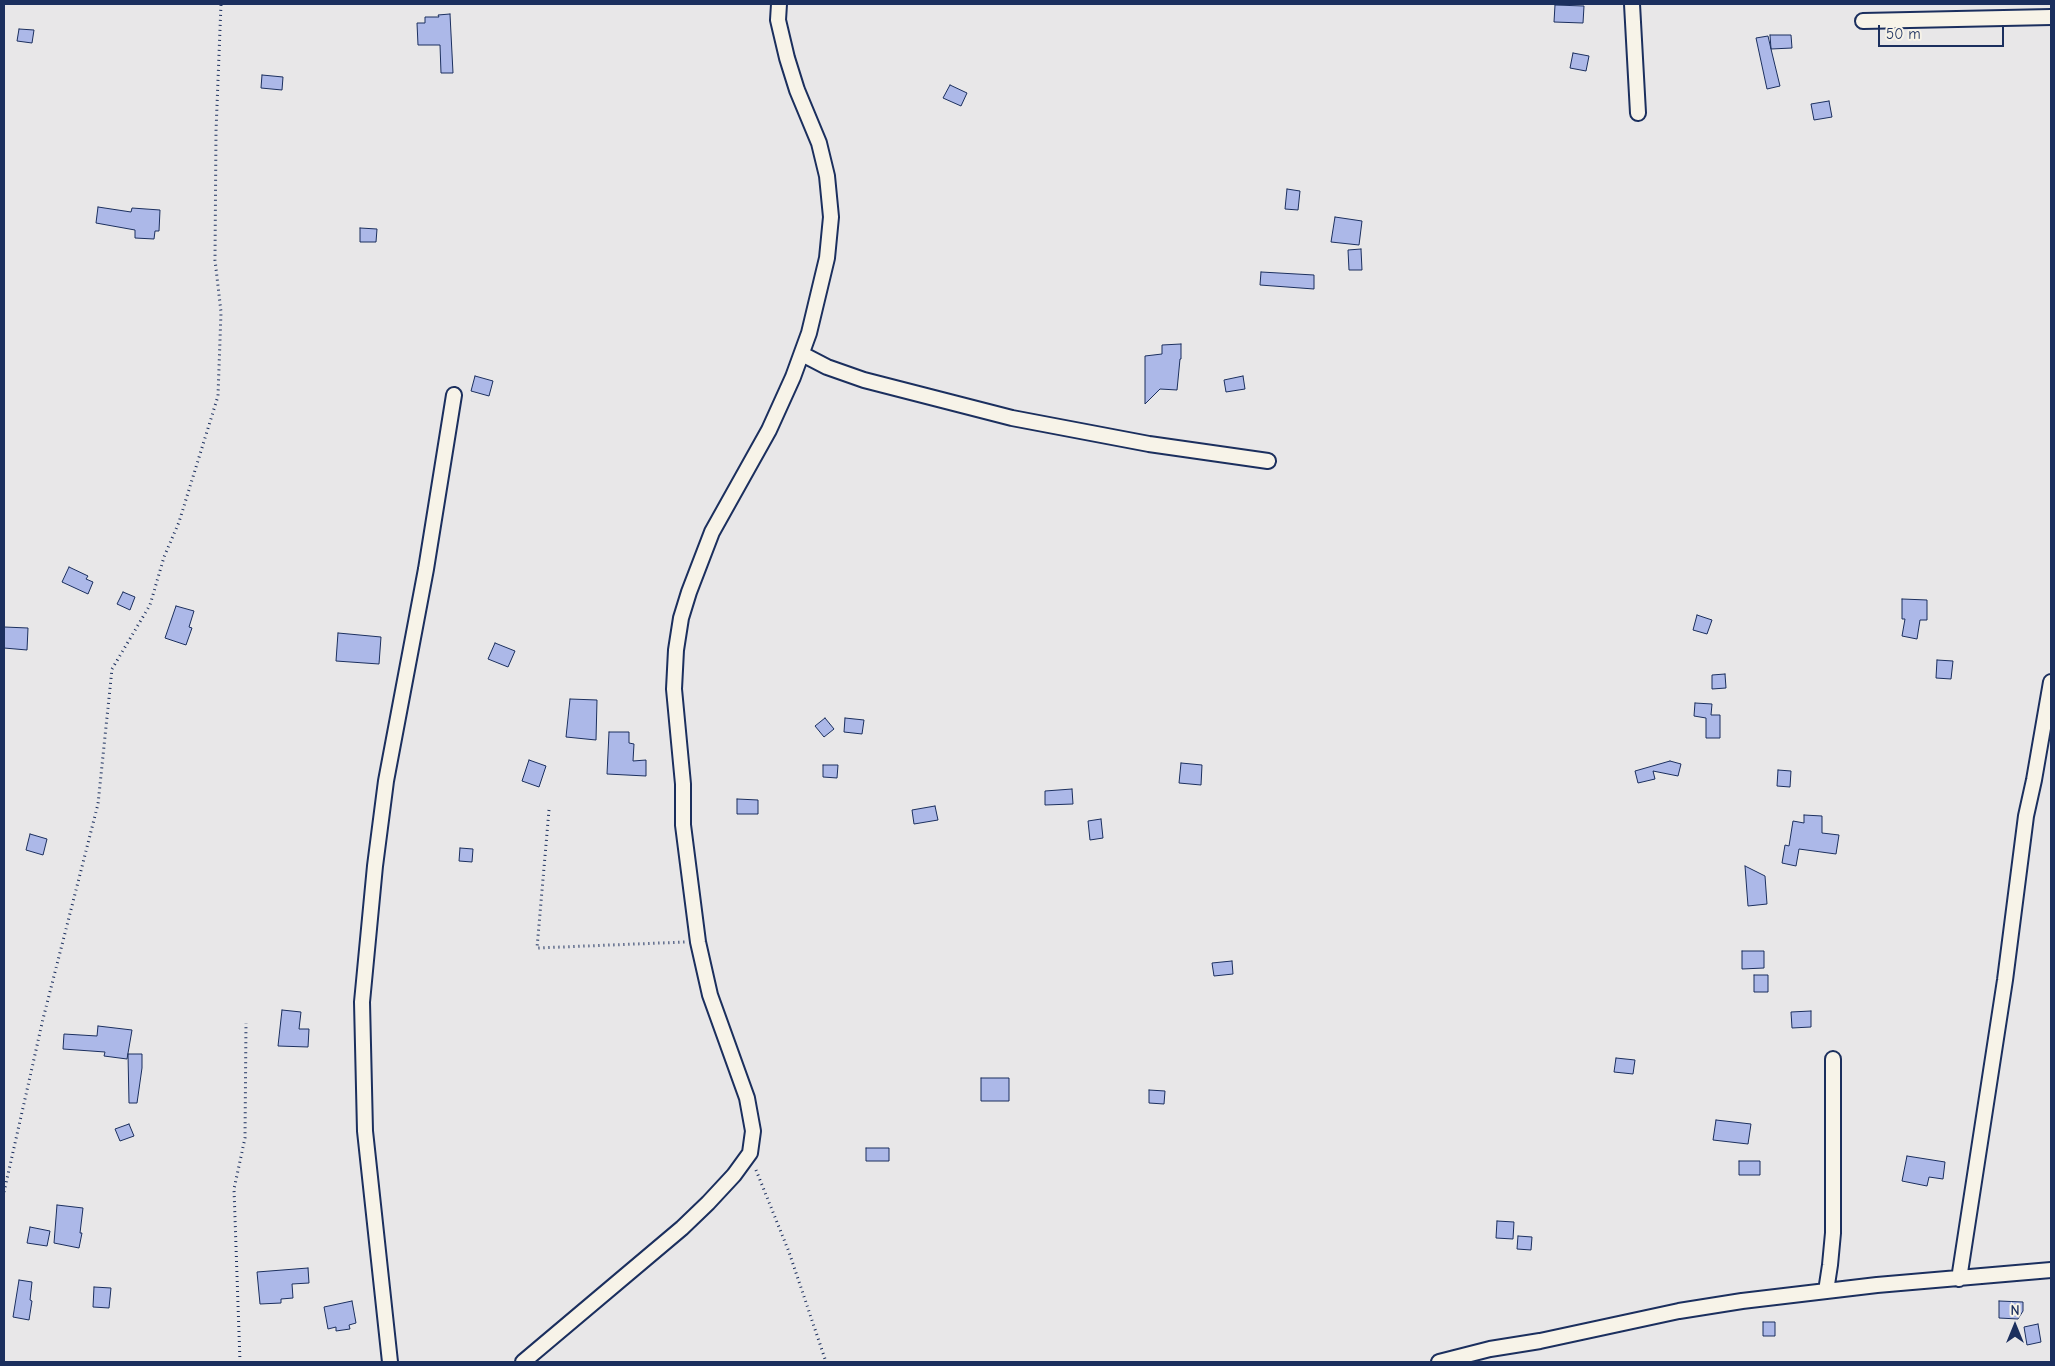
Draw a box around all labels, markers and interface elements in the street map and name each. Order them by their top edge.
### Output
scale bar [1880,15,2006,47]
text: 50 m [1886,25,1921,43]
north arrow [1990,1301,2040,1351]
text: N [2010,1302,2020,1319]

